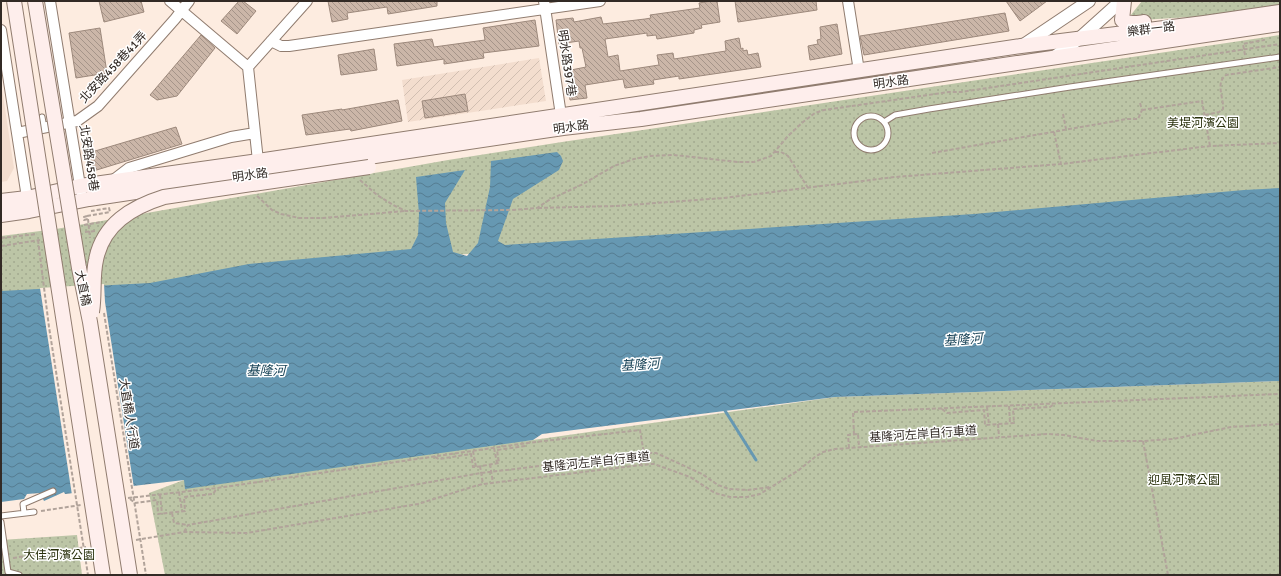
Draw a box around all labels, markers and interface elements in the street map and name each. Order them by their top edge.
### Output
street label: 樂群一路 [1126,19,1176,40]
street label: 北安路458巷41弄 [76,28,150,106]
street label: 明水路397巷 [554,29,579,98]
street label: 明水路 [872,73,910,92]
park label: 美堤河濱公園 [1167,116,1239,131]
street label: 明水路 [552,118,590,137]
street label: 北安路458巷 [76,124,101,193]
street label: 明水路 [231,166,269,185]
street label: 大直橋 [71,269,94,307]
water label: 基隆河 [943,330,986,349]
water label: 基隆河 [620,355,663,374]
water label: 基隆河 [246,363,288,379]
street label: 大直橋人行道 [115,377,142,451]
street label: 基隆河左岸自行車道 [869,423,977,446]
street label: 基隆河左岸自行車道 [542,449,651,476]
park label: 迎風河濱公園 [1148,473,1220,488]
park label: 大佳河濱公園 [23,548,95,563]

